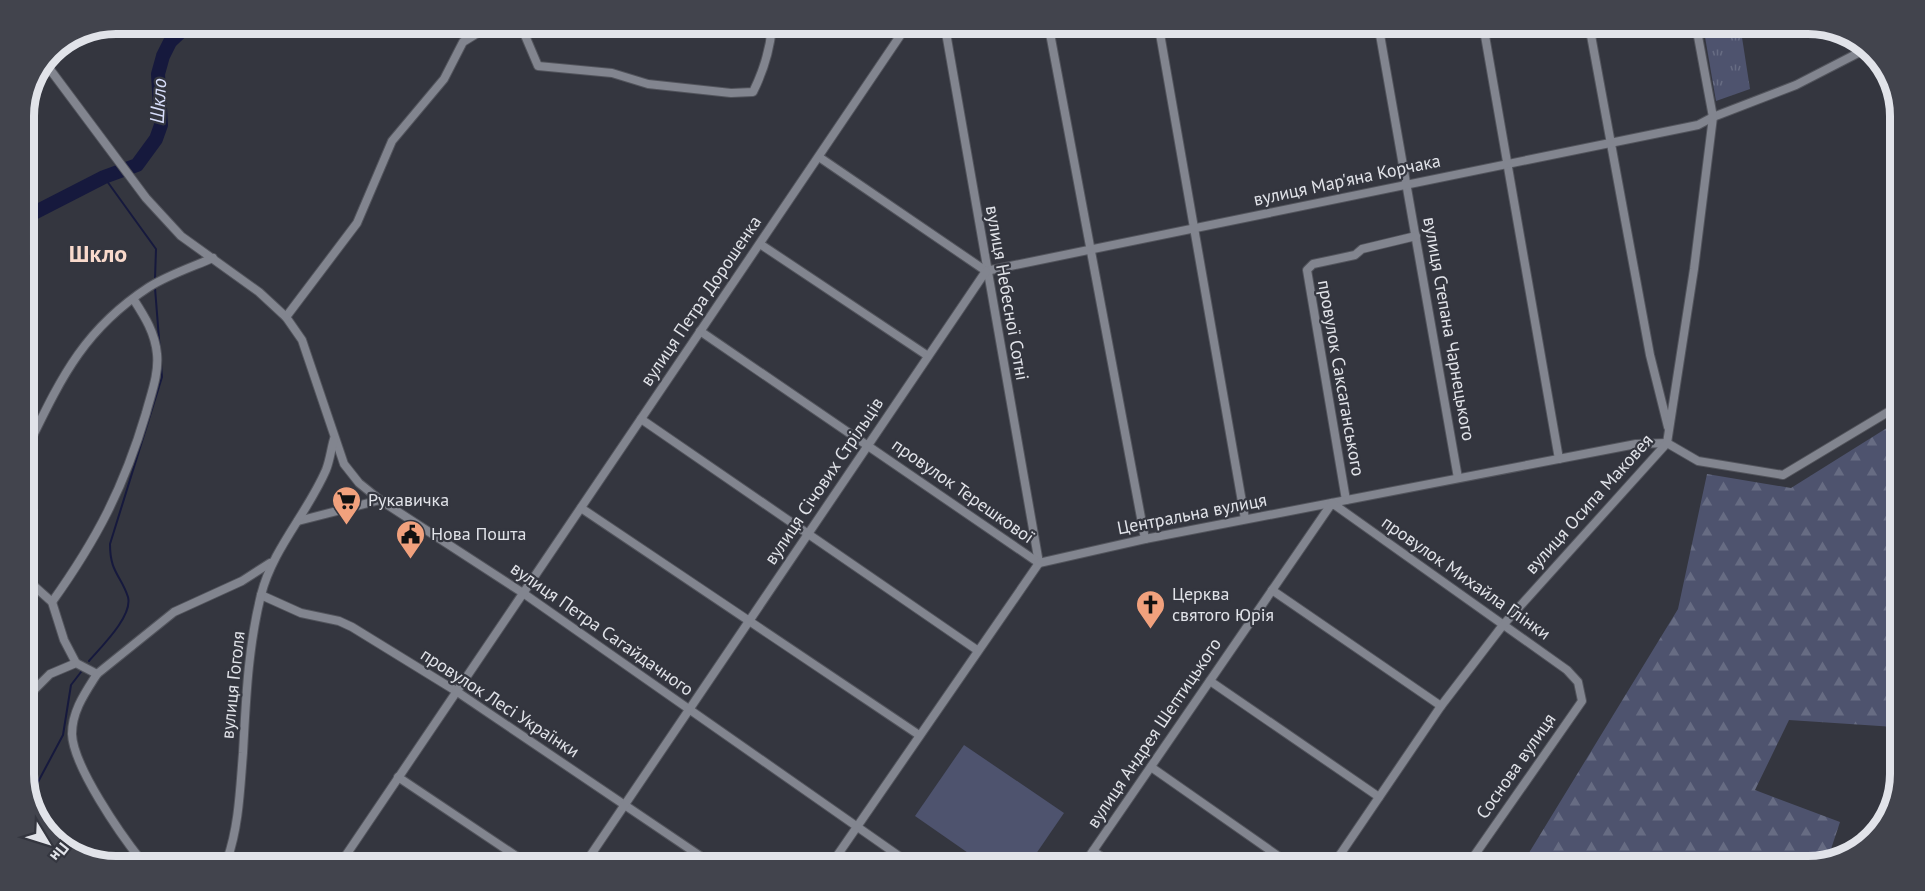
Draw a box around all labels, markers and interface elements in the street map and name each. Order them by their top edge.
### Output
water label: Шкло [144,78,172,124]
street label: вулиця Мар'яна Корчака [1251,148,1443,211]
street label: вулиця Небесної Сотні [981,204,1034,382]
street label: вулиця Петра Дорошенка [635,211,766,390]
street label: вулиця Степана Чарнецького [1418,215,1481,443]
district label: Шкло [69,238,127,269]
street label: провулок Саксаганського [1313,278,1370,478]
street label: вулиця Січових Стрільців [759,393,888,569]
street label: вулиця Осипа Маковея [1520,429,1658,579]
street label: провулок Терешкової [888,433,1039,548]
supermarket icon: Рукавичка [331,484,363,526]
place label: Рукавичка [368,488,449,511]
street label: Центральна вулиця [1115,488,1269,539]
street label: провулок Михайла Глінки [1377,510,1555,645]
public building icon: Нова Пошта [394,518,426,560]
place label: Нова Пошта [431,522,526,545]
street label: вулиця Петра Сагайдачного [506,557,698,701]
place label: Церква святого Юрія [1172,582,1274,626]
church icon: Церква святого Юрія [1135,588,1167,630]
street label: вулиця Гоголя [215,630,250,740]
street label: вулиця Андрея Шептицького [1081,633,1226,832]
street label: провулок Лесі Українки [416,643,584,763]
street label: Соснова вулиця [1471,708,1561,823]
north arrow [18,813,78,873]
text: Пн [46,839,73,866]

